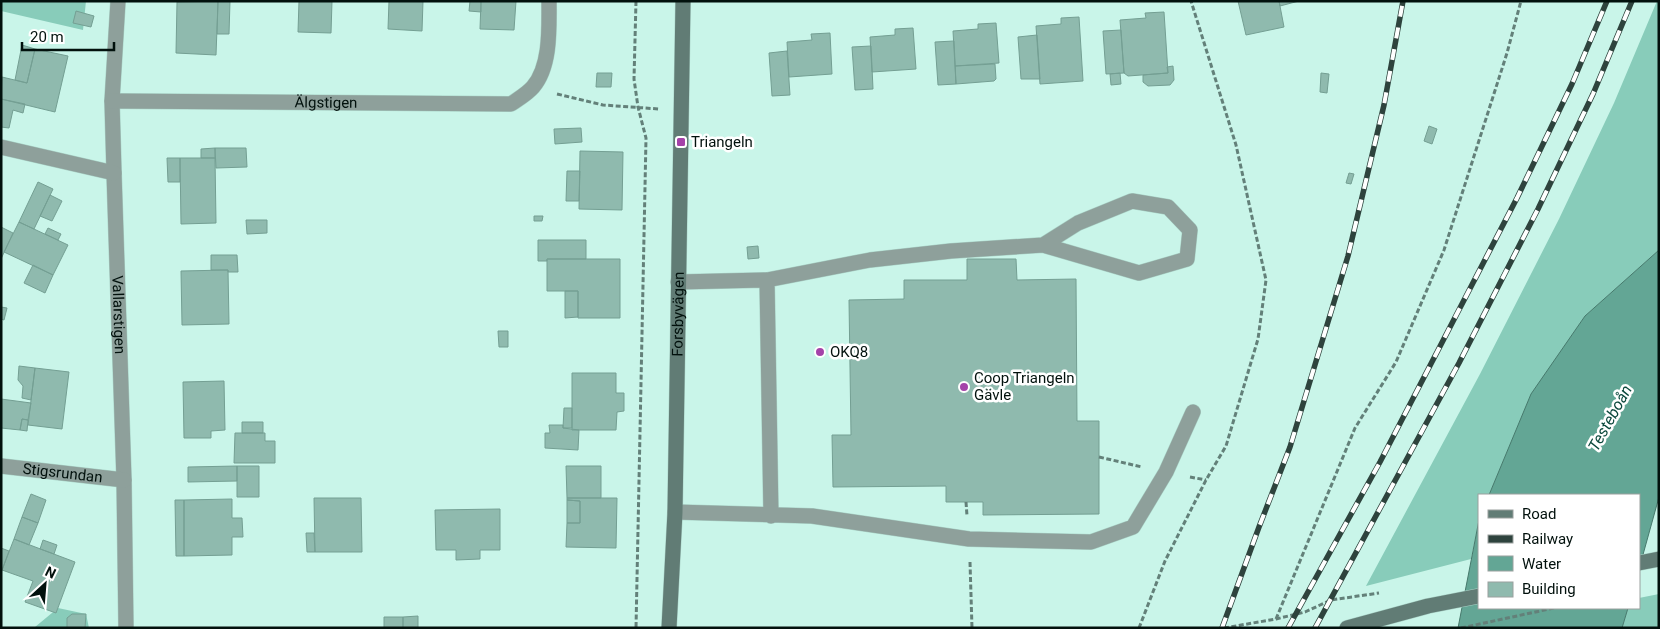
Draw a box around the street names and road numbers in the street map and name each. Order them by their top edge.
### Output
street label: Älgstigen [294,93,358,112]
street label: Forsbyvägen [668,272,688,357]
street label: Vallarstigen [108,275,129,354]
street label: Stigsrundan [22,460,104,486]

